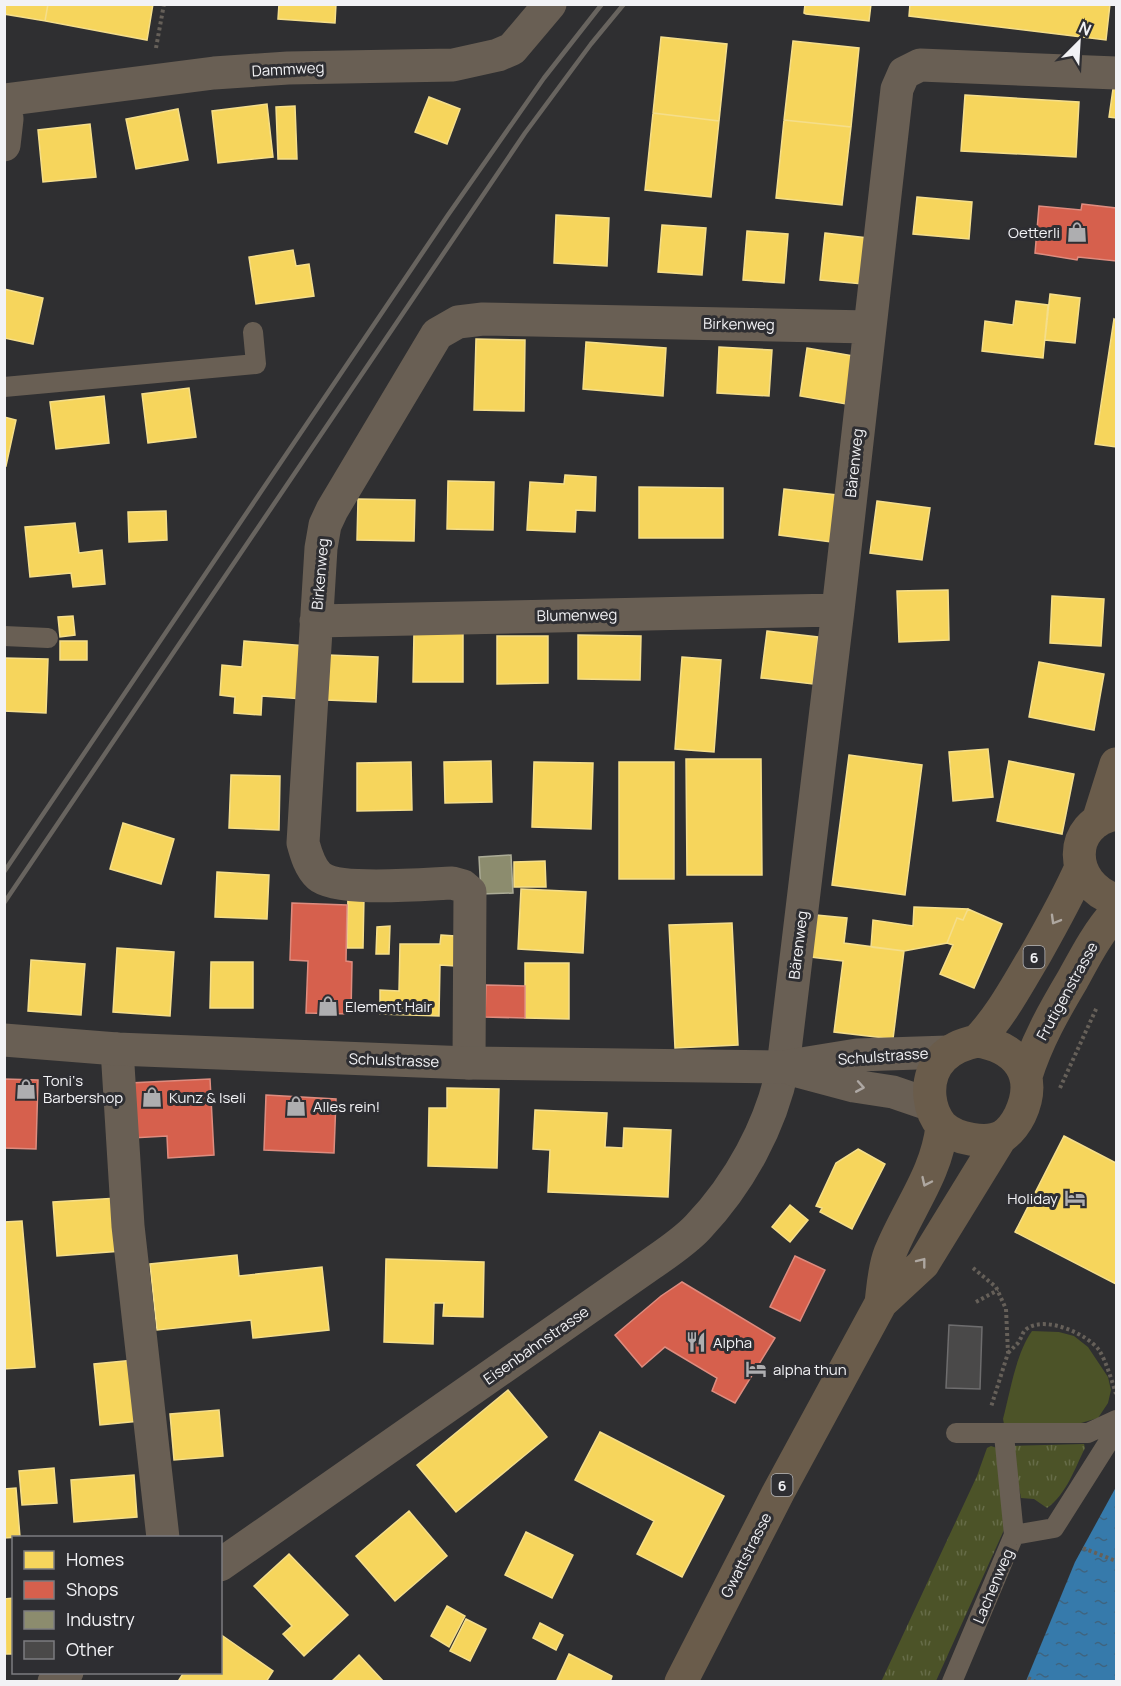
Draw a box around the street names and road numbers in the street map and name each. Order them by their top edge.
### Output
street label: Dammweg [251,57,325,81]
street label: Birkenweg [703,313,775,335]
street label: Bärenweg [840,428,868,498]
street label: Birkenweg [306,537,334,611]
street label: Blumenweg [537,604,617,626]
street label: Bärenweg [783,909,813,981]
street label: Frutigenstrasse [1031,938,1103,1044]
road number: 6 [1024,946,1044,968]
street label: Schulstrasse [837,1042,929,1070]
street label: Schulstrasse [348,1048,440,1072]
street label: Eisenbahnstrasse [479,1301,593,1389]
road number: 6 [772,1474,792,1496]
street label: Gwattstrasse [716,1509,777,1601]
street label: Lachenweg [968,1545,1018,1627]

